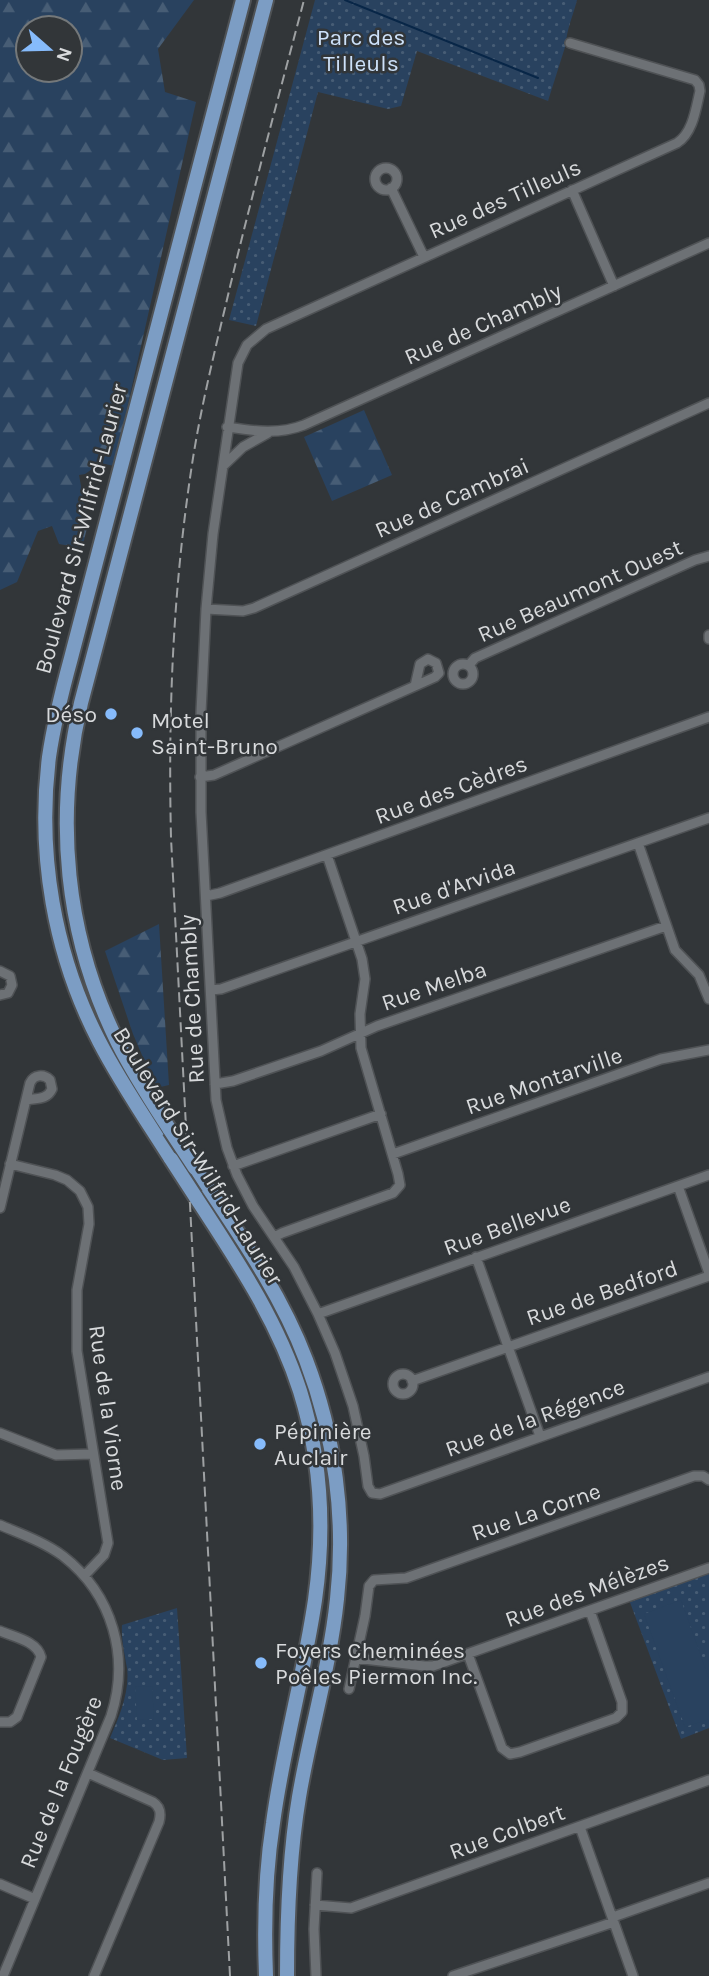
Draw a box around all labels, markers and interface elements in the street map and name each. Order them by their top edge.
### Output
north arrow [14,14,84,84]
park label: Parc des Tilleuls [317,24,405,77]
text: N [51,44,77,65]
street label: Rue des Tilleuls [425,153,585,245]
street label: Rue de Chambly [400,277,566,371]
street label: Boulevard Sir-Wilfrid-Laurier [29,380,133,677]
street label: Rue de Cambrai [371,452,533,544]
street label: Rue Beaumont Ouest [473,534,687,648]
place label: Déso [45,701,97,728]
marker: Déso [103,706,119,722]
place label: Motel Saint-Bruno [151,707,278,760]
marker: Motel Saint-Bruno [129,725,145,741]
street label: Rue des Cèdres [371,750,531,830]
street label: Rue d'Arvida [389,853,519,921]
street label: Rue de Chambly [174,914,210,1084]
street label: Rue Melba [378,955,490,1017]
street label: Boulevard Sir-Wilfrid-Laurier [107,1022,289,1290]
street label: Rue Montarville [462,1042,626,1120]
street label: Rue Bellevue [440,1191,574,1261]
street label: Rue de Bedford [523,1254,681,1332]
street label: Rue de la Viorne [83,1323,133,1493]
street label: Rue de la Régence [442,1373,628,1463]
place label: Pépinière Auclair [274,1418,372,1471]
marker: Pépinière Auclair [252,1436,268,1452]
street label: Rue La Corne [468,1477,604,1547]
street label: Rue des Mélèzes [501,1549,673,1633]
place label: Foyers Cheminées Poêles Piermon Inc. [275,1637,477,1690]
marker: Foyers Cheminées Poêles Piermon Inc. [253,1655,269,1671]
street label: Rue de la Fougère [14,1692,108,1872]
street label: Rue Colbert [446,1799,569,1865]

